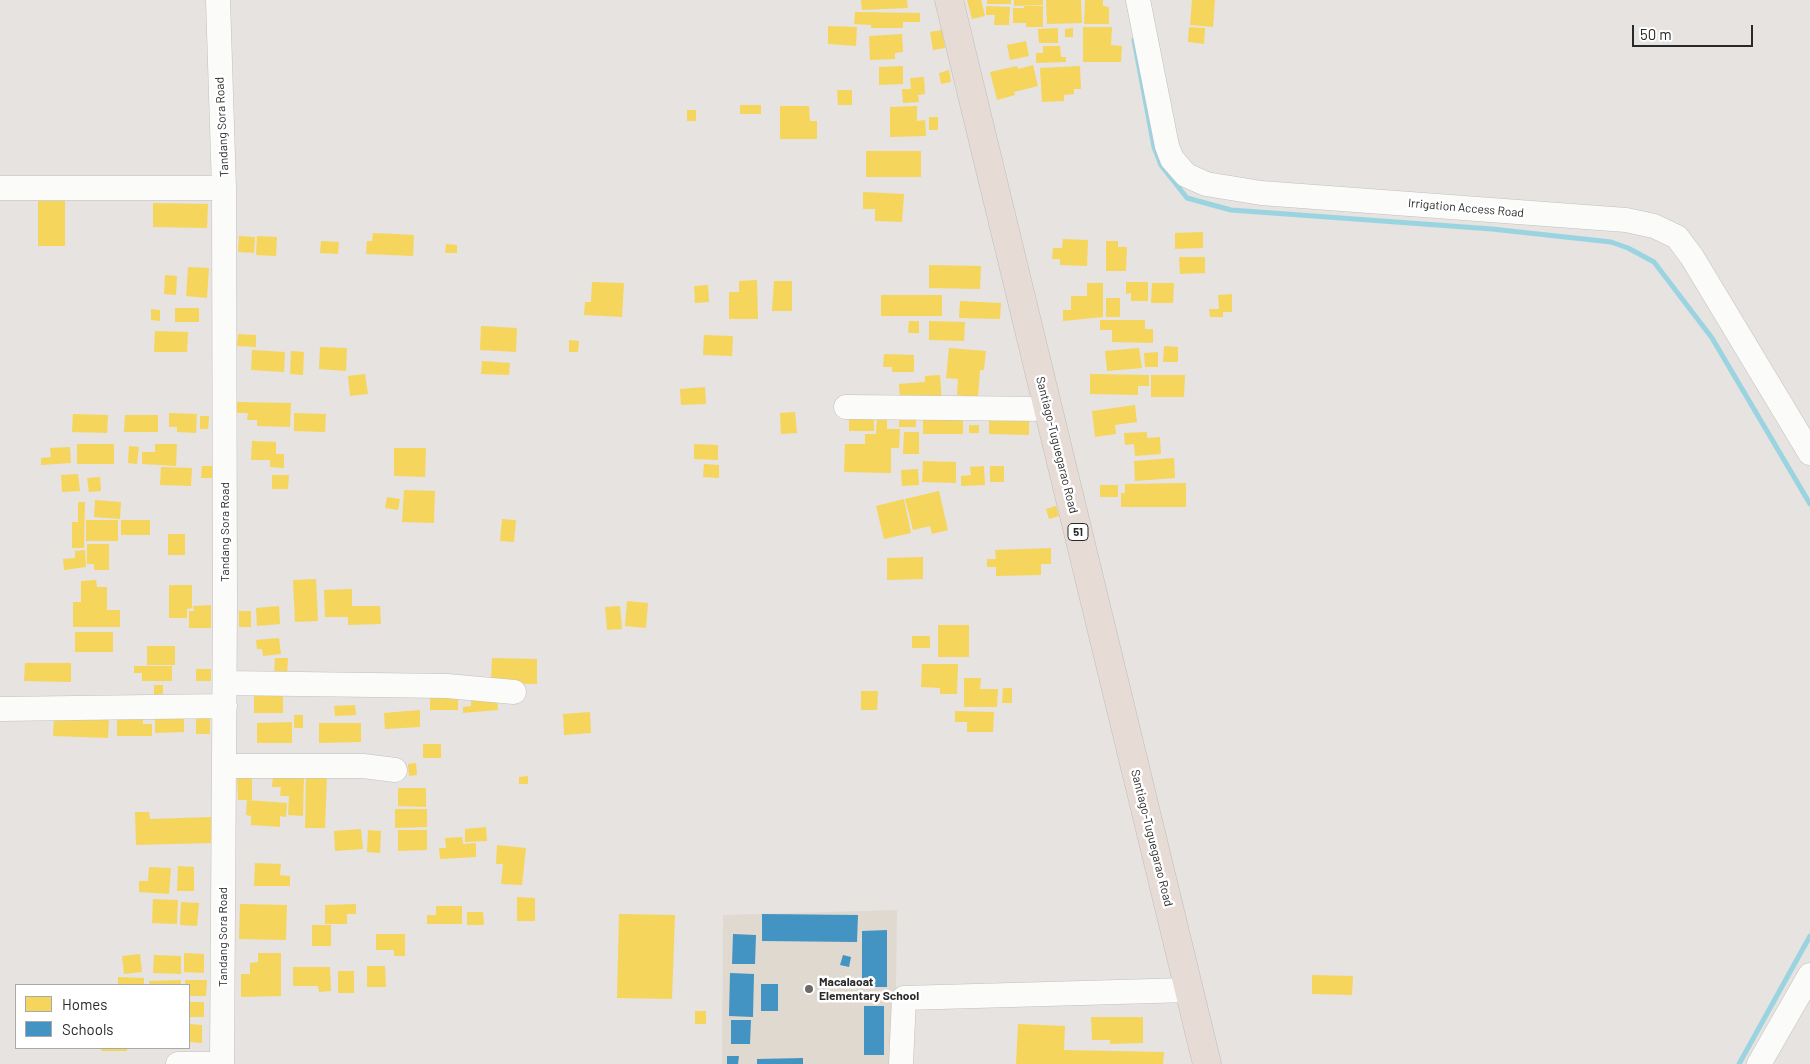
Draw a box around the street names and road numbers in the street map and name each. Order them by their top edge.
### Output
street label: Tandang Sora Road [212,77,232,177]
street label: Irrigation Access Road [1407,196,1525,220]
street label: Santiago-Tuguegarao Road [1033,375,1081,515]
street label: Tandang Sora Road [218,482,232,582]
road number: 51 [1068,524,1088,540]
street label: Santiago-Tuguegarao Road [1128,768,1176,908]
street label: Tandang Sora Road [216,887,230,987]

